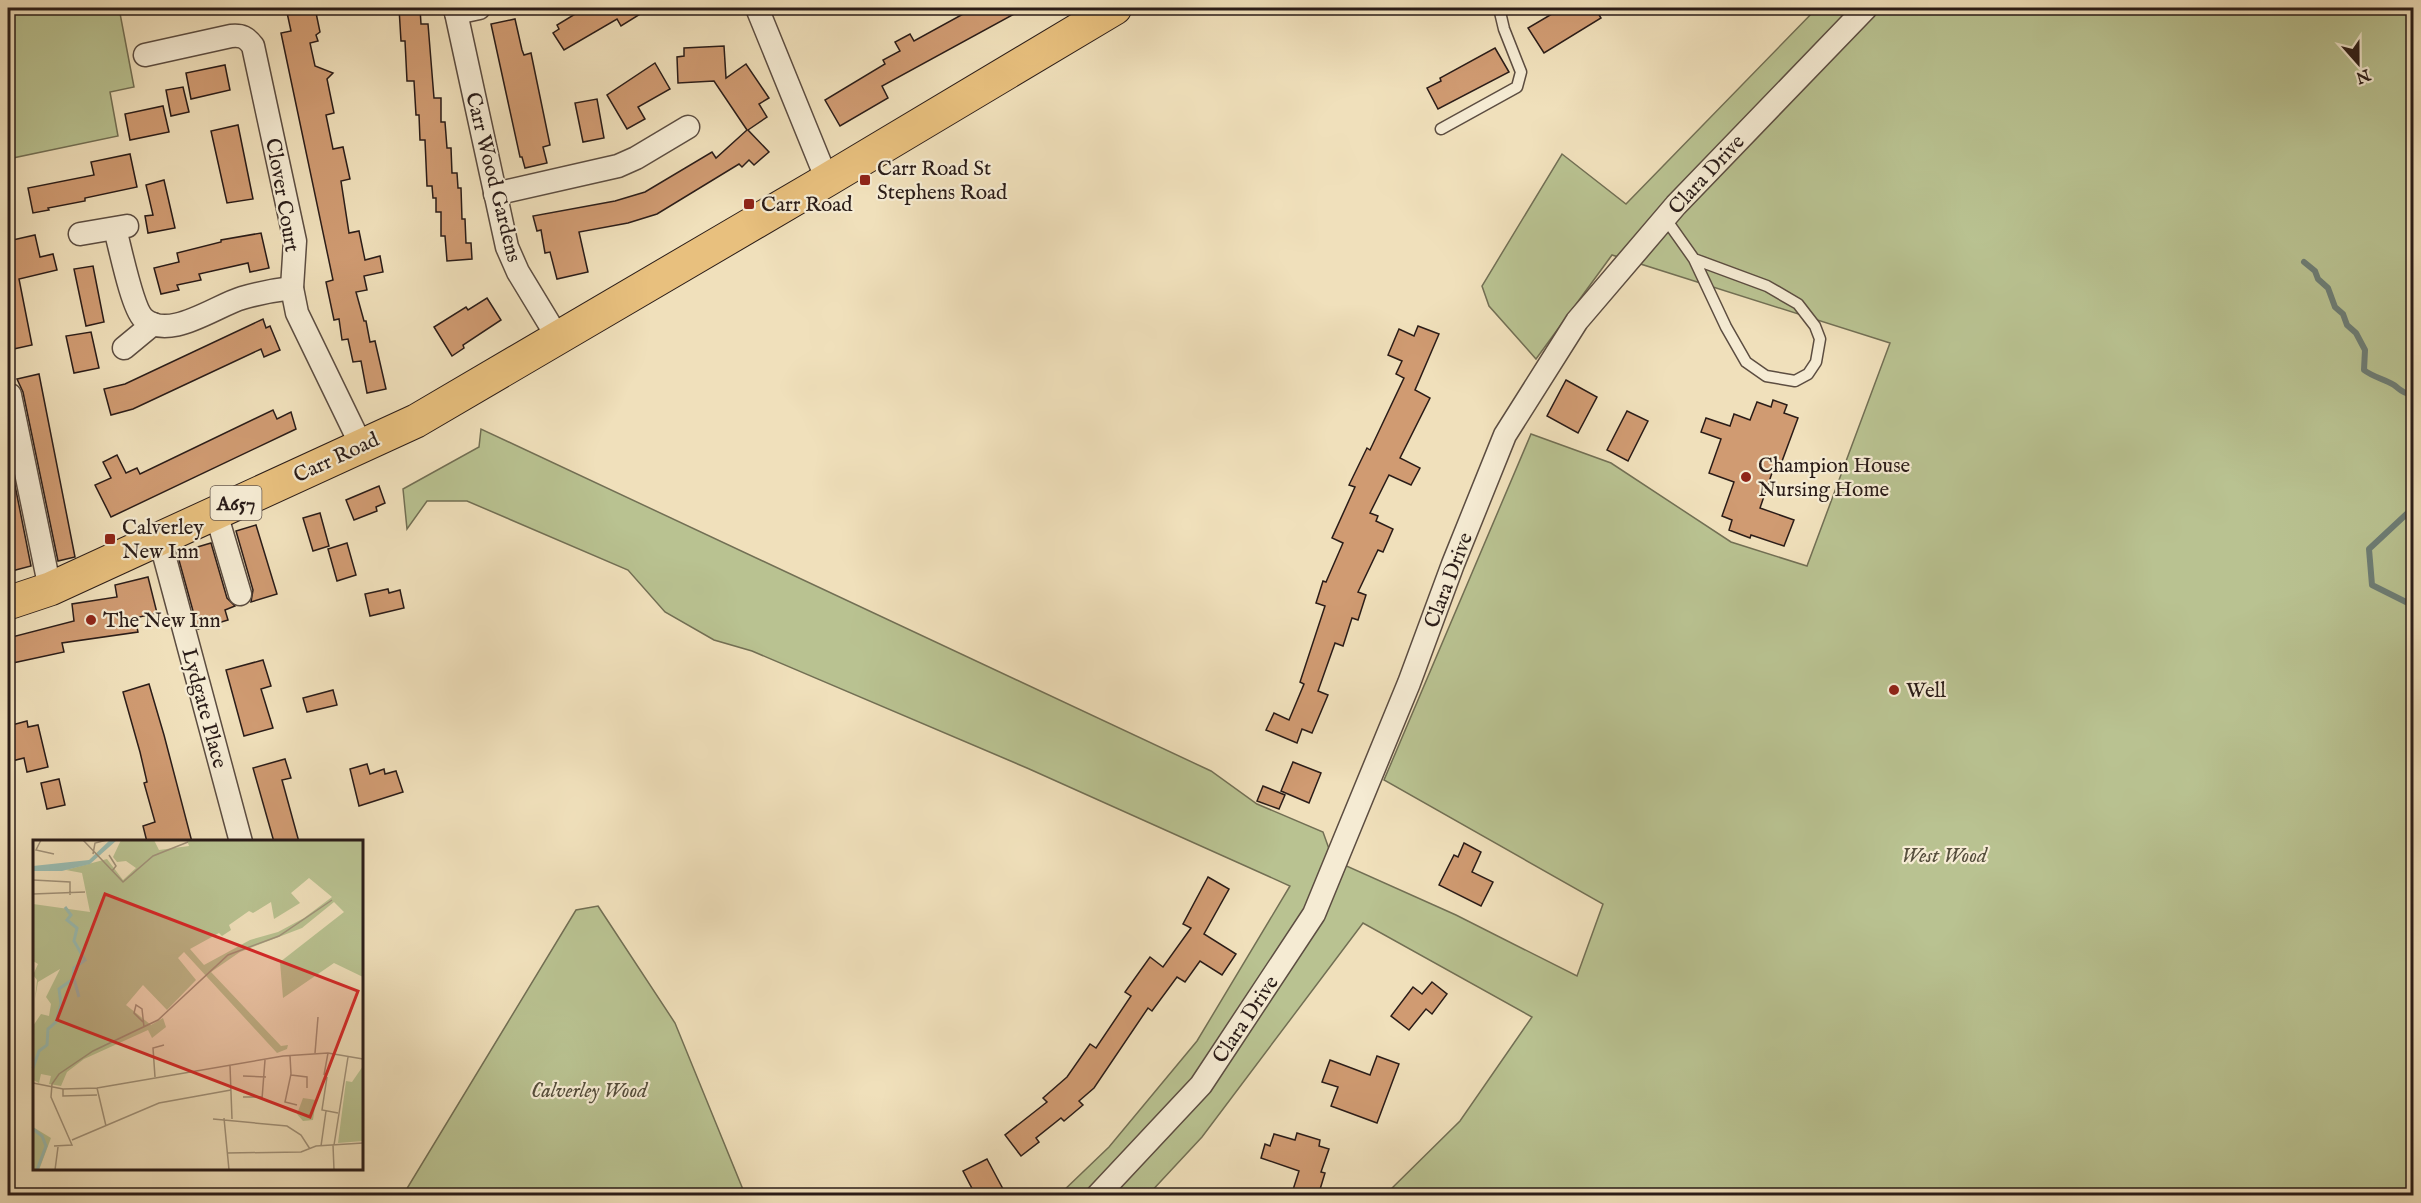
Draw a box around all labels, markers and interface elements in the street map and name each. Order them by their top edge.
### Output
north arrow [2328,33,2388,93]
text: N [2352,63,2374,87]
street label: Carr Wood Gardens [458,90,527,265]
street label: Clara Drive [1663,129,1751,221]
street label: Clover Court [258,136,305,254]
place label: Carr Road St Stephens Road [877,156,1008,207]
marker: Carr Road St Stephens Road [858,173,872,187]
place label: Carr Road [761,192,853,219]
marker: Carr Road [742,197,756,211]
street label: Carr Road [289,426,385,490]
place label: Champion House Nursing Home [1758,453,1911,504]
marker: Champion House Nursing Home [1739,470,1753,484]
road number: A657 [210,486,262,520]
place label: Calverley New Inn [122,515,204,566]
street label: Clara Drive [1419,529,1480,632]
marker: Calverley New Inn [103,532,117,546]
place label: The New Inn [103,608,221,635]
marker: The New Inn [84,613,98,627]
street label: Lydgate Place [175,645,233,772]
place label: Well [1906,678,1946,705]
marker: Well [1887,683,1901,697]
inset map [33,840,363,1170]
park label: West Wood [1901,843,1989,870]
street label: Clara Drive [1207,970,1286,1069]
park label: Calverley Wood [531,1078,649,1105]

